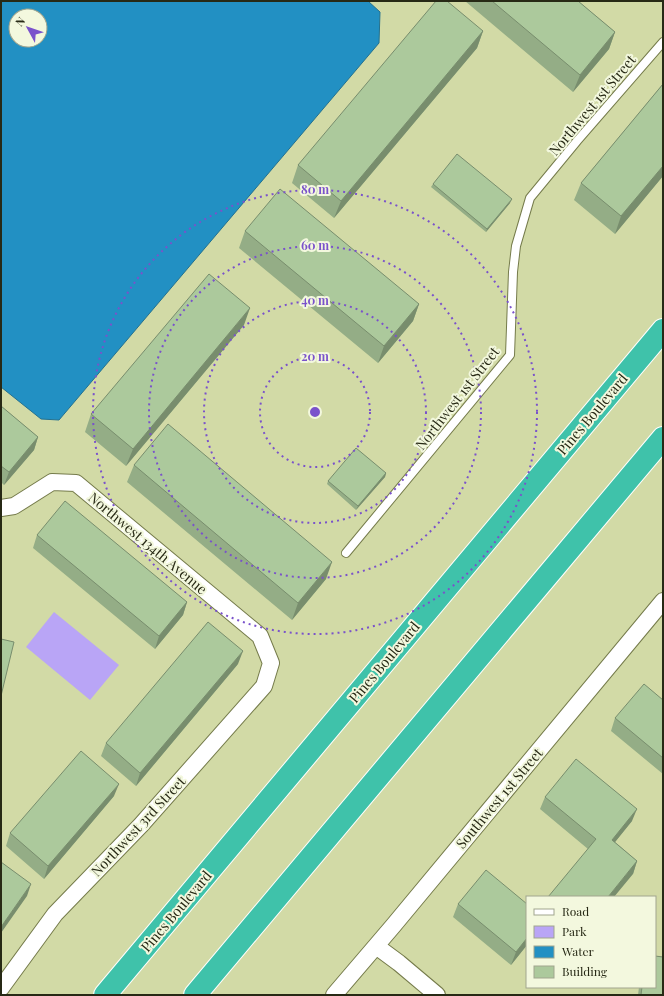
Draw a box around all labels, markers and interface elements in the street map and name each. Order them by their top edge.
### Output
north arrow [8,8,48,48]
text: N [12,13,28,29]
street label: Northwest 1st Street [544,50,640,159]
text: 80 m [301,181,329,197]
text: 60 m [301,237,329,253]
text: 40 m [301,292,329,308]
street label: Northwest 1st Street [411,342,504,454]
text: 20 m [301,348,329,364]
street label: Pines Boulevard [552,369,632,459]
centre of rings [308,405,322,419]
street label: Northwest 134th Avenue [85,488,211,598]
street label: Pines Boulevard [344,617,424,707]
street label: Southwest 1st Street [451,743,547,852]
street label: Northwest 3rd Street [87,771,190,880]
street label: Pines Boulevard [136,866,216,956]
legend [526,896,656,988]
text: Road [562,903,589,919]
text: Park [562,923,587,939]
text: Water [561,943,595,959]
text: Building [562,963,608,979]

